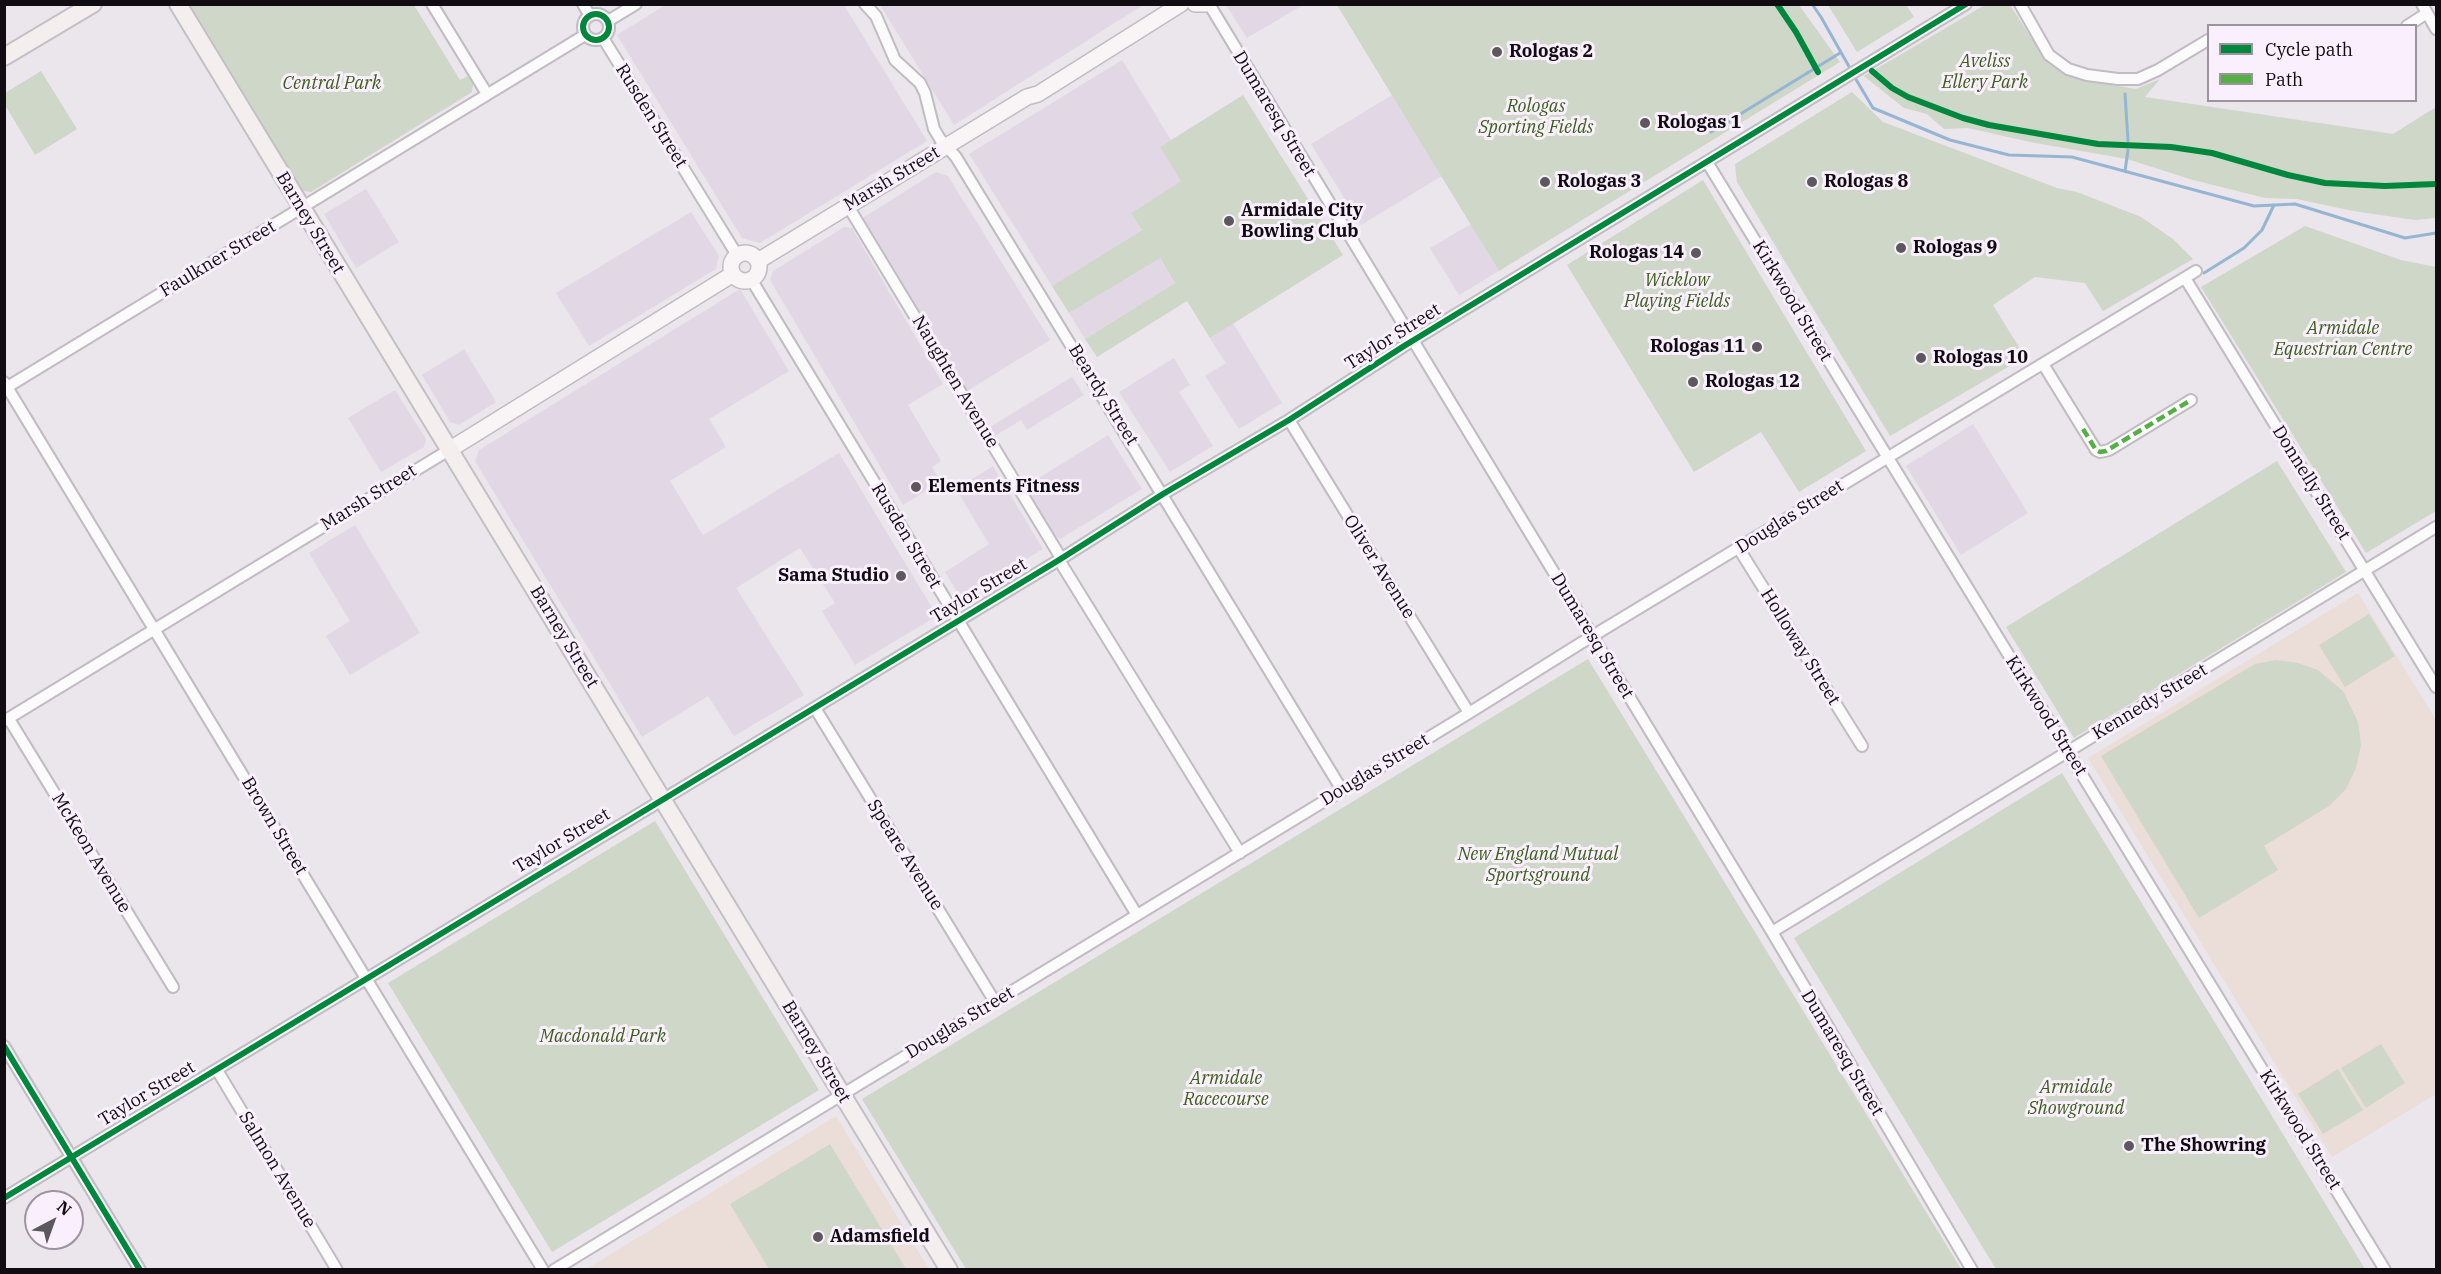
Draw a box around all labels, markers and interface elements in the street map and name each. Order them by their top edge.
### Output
legend [2207,24,2417,102]
text: Cycle path [2265,38,2353,61]
place label: Rologas 2 [1509,41,1593,63]
marker: Rologas 2 [1490,45,1504,59]
street label: Dumaresq Street [1228,47,1320,181]
park label: Aveliss Ellery Park [1942,51,2028,94]
street label: Rusden Street [610,60,692,172]
text: Path [2265,68,2303,91]
park label: Central Park [283,73,381,95]
park label: Rologas Sporting Fields [1479,96,1593,138]
place label: Rologas 1 [1657,112,1741,134]
marker: Rologas 1 [1638,116,1652,130]
street label: Marsh Street [840,142,944,216]
street label: Barney Street [271,168,349,278]
place label: Rologas 3 [1557,171,1641,193]
place label: Rologas 8 [1824,171,1908,193]
marker: Rologas 3 [1538,175,1552,189]
marker: Rologas 8 [1805,175,1819,189]
place label: Armidale City Bowling Club [1241,200,1363,242]
marker: Armidale City Bowling Club [1222,214,1236,228]
street label: Faulkner Street [156,216,280,302]
street label: Kirkwood Street [1747,237,1837,365]
place label: Rologas 9 [1913,237,1997,259]
marker: Rologas 9 [1894,241,1908,255]
place label: Rologas 14 [1589,242,1684,264]
marker: Rologas 14 [1689,246,1703,260]
park label: Wicklow Playing Fields [1624,270,1730,312]
street label: Taylor Street [1341,299,1445,375]
street label: Naughten Avenue [907,312,1003,452]
park label: Armidale Equestrian Centre [2274,318,2412,360]
place label: Rologas 11 [1650,336,1745,358]
marker: Rologas 11 [1750,340,1764,354]
street label: Beardy Street [1063,341,1143,449]
place label: Rologas 10 [1933,347,2028,369]
marker: Rologas 10 [1914,351,1928,365]
place label: Rologas 12 [1705,371,1800,393]
marker: Rologas 12 [1686,375,1700,389]
street label: Donnelly Street [2267,422,2355,544]
street label: Marsh Street [317,460,421,536]
street label: Douglas Street [1732,475,1848,559]
place label: Elements Fitness [928,476,1080,498]
street label: Rusden Street [866,480,946,592]
marker: Elements Fitness [909,480,923,494]
street label: Oliver Avenue [1338,511,1420,623]
street label: Taylor Street [927,554,1031,628]
place label: Sama Studio [778,565,889,587]
marker: Sama Studio [894,569,908,583]
street label: Dumaresq Street [1546,569,1638,703]
street label: Barney Street [525,582,603,692]
street label: Holloway Street [1756,585,1844,709]
street label: Kirkwood Street [2001,652,2091,780]
street label: Kennedy Street [2089,659,2211,745]
street label: Douglas Street [1317,729,1433,811]
street label: Brown Street [236,773,312,879]
street label: McKeon Avenue [47,789,135,917]
street label: Speare Avenue [862,796,948,914]
street label: Taylor Street [510,804,614,878]
park label: New England Mutual Sportsground [1458,844,1618,886]
street label: Douglas Street [902,982,1018,1064]
street label: Dumaresq Street [1796,986,1888,1120]
street label: Barney Street [777,997,855,1107]
park label: Macdonald Park [540,1026,666,1048]
street label: Taylor Street [95,1057,199,1131]
street label: Kirkwood Street [2255,1066,2345,1194]
park label: Armidale Racecourse [1183,1068,1269,1110]
park label: Armidale Showground [2028,1077,2124,1120]
street label: Salmon Avenue [234,1108,320,1232]
place label: The Showring [2141,1135,2266,1157]
marker: The Showring [2122,1139,2136,1153]
north arrow [24,1190,84,1250]
text: N [53,1196,76,1220]
place label: Adamsfield [830,1226,930,1248]
marker: Adamsfield [811,1230,825,1244]

